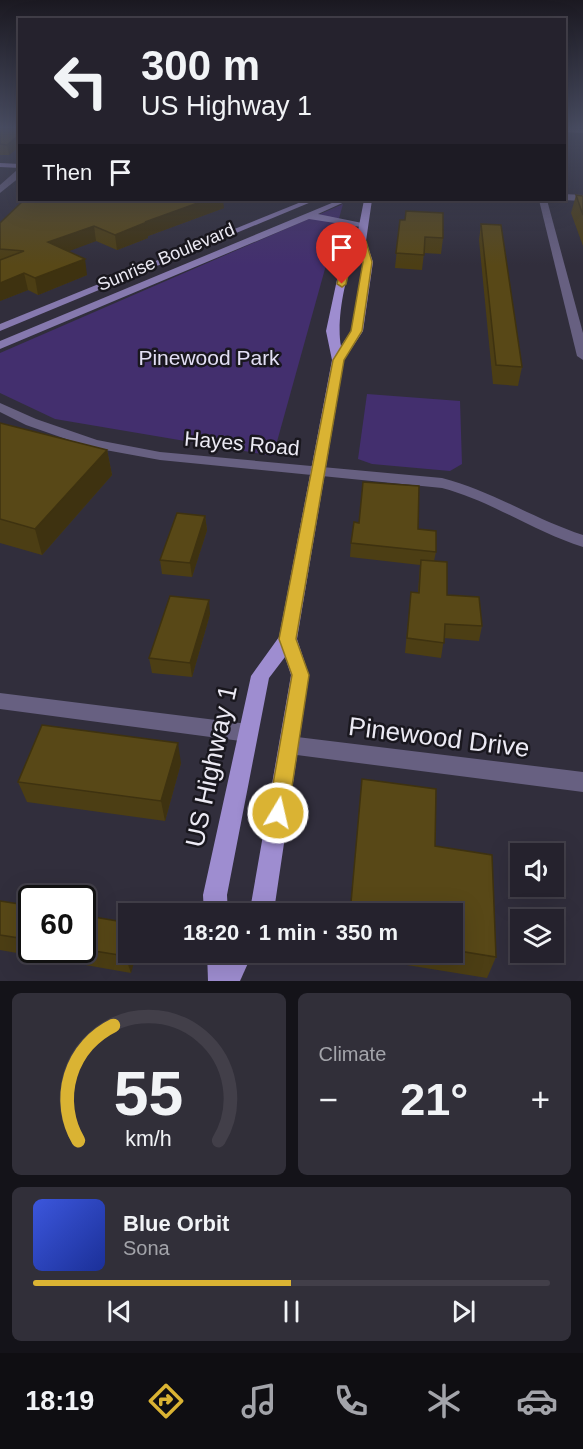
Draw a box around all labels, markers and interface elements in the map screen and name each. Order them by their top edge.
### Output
icon: left [42,42,120,120]
text: 300 m [141,42,260,89]
text: US Highway 1 [141,91,312,121]
icon: arrive [104,156,137,189]
text: Then [42,160,92,185]
street label: Sunrise Boulevard [94,219,238,295]
pin [316,222,367,284]
icon: arrive [325,231,358,264]
park label: Pinewood Park [138,346,280,369]
street label: Hayes Road [183,427,301,459]
street label: US Highway 1 [179,682,243,850]
street label: Pinewood Drive [347,711,531,763]
position arrow [246,781,310,845]
map controls [510,843,564,963]
button: sound [510,843,564,897]
speed limit sign: 60 [18,885,96,963]
button: layers [510,909,564,963]
text: 18:20 · 1 min · 350 m [183,920,398,945]
text: Climate [319,1043,386,1065]
text: 55 [114,1059,183,1128]
text: 21° [400,1074,468,1125]
text: − [319,1081,338,1118]
text: + [531,1081,550,1118]
text: km/h [126,1127,172,1151]
text: Blue Orbit [123,1211,229,1236]
text: Sona [123,1237,170,1259]
icon: previous [103,1295,136,1328]
icon: pause [275,1295,308,1328]
icon: next [447,1295,480,1328]
icon: directions [145,1380,187,1422]
icon: music [238,1380,280,1422]
icon: phone [330,1380,372,1422]
icon: climate [423,1380,465,1422]
icon: car [516,1380,558,1422]
text: 18:19 [25,1386,94,1416]

